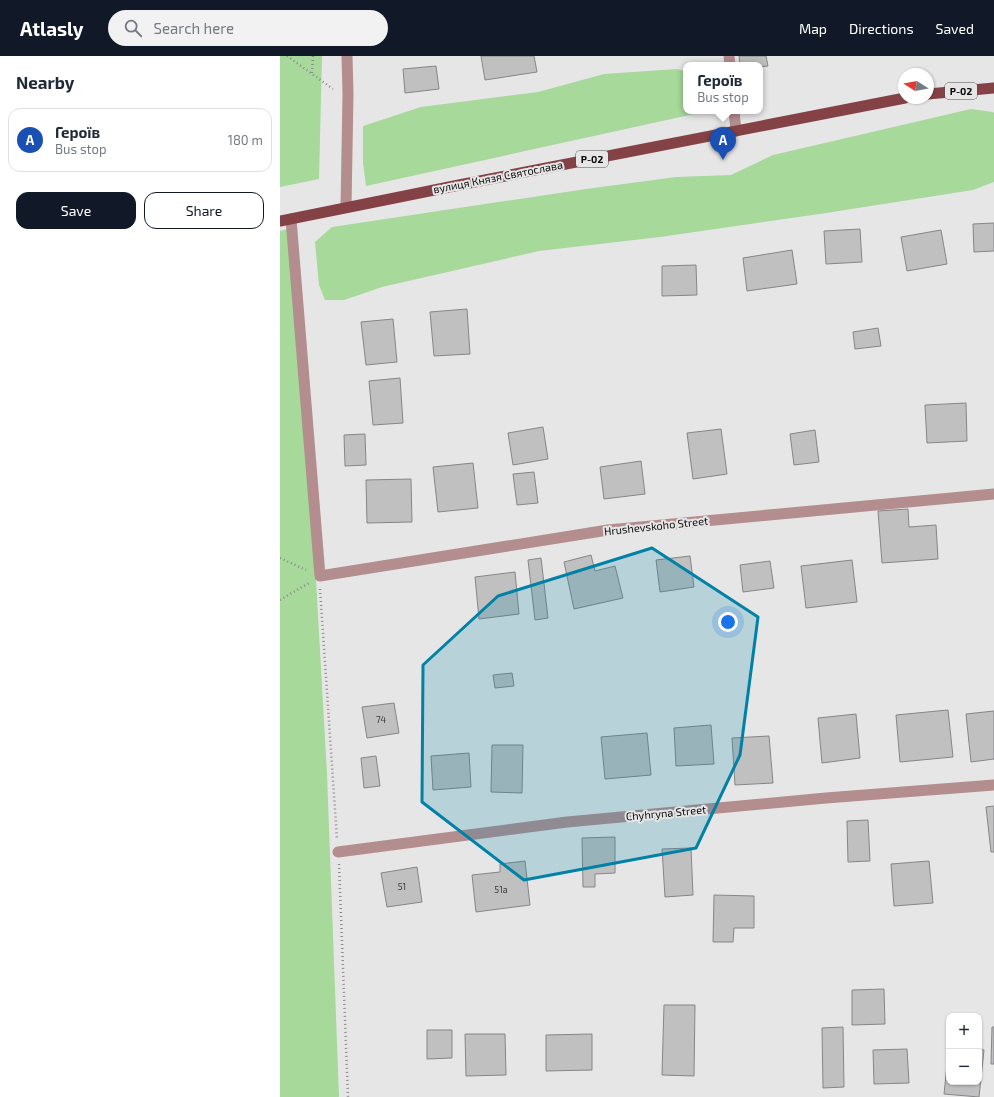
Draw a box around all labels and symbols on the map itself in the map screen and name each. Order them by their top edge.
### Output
north arrow [898,68,934,104]
road number: Р-02 [945,83,977,99]
pin: A [710,127,736,160]
road number: Р-02 [576,151,608,167]
street label: вулиця Князя Святослава [432,158,564,196]
street label: Hrushevskoho Street [603,514,709,537]
your location [718,612,738,632]
house number: 74 [376,714,387,725]
street label: Chyhryna Street [625,803,707,822]
house number: 51 [398,881,406,892]
house number: 51а [494,884,508,895]

